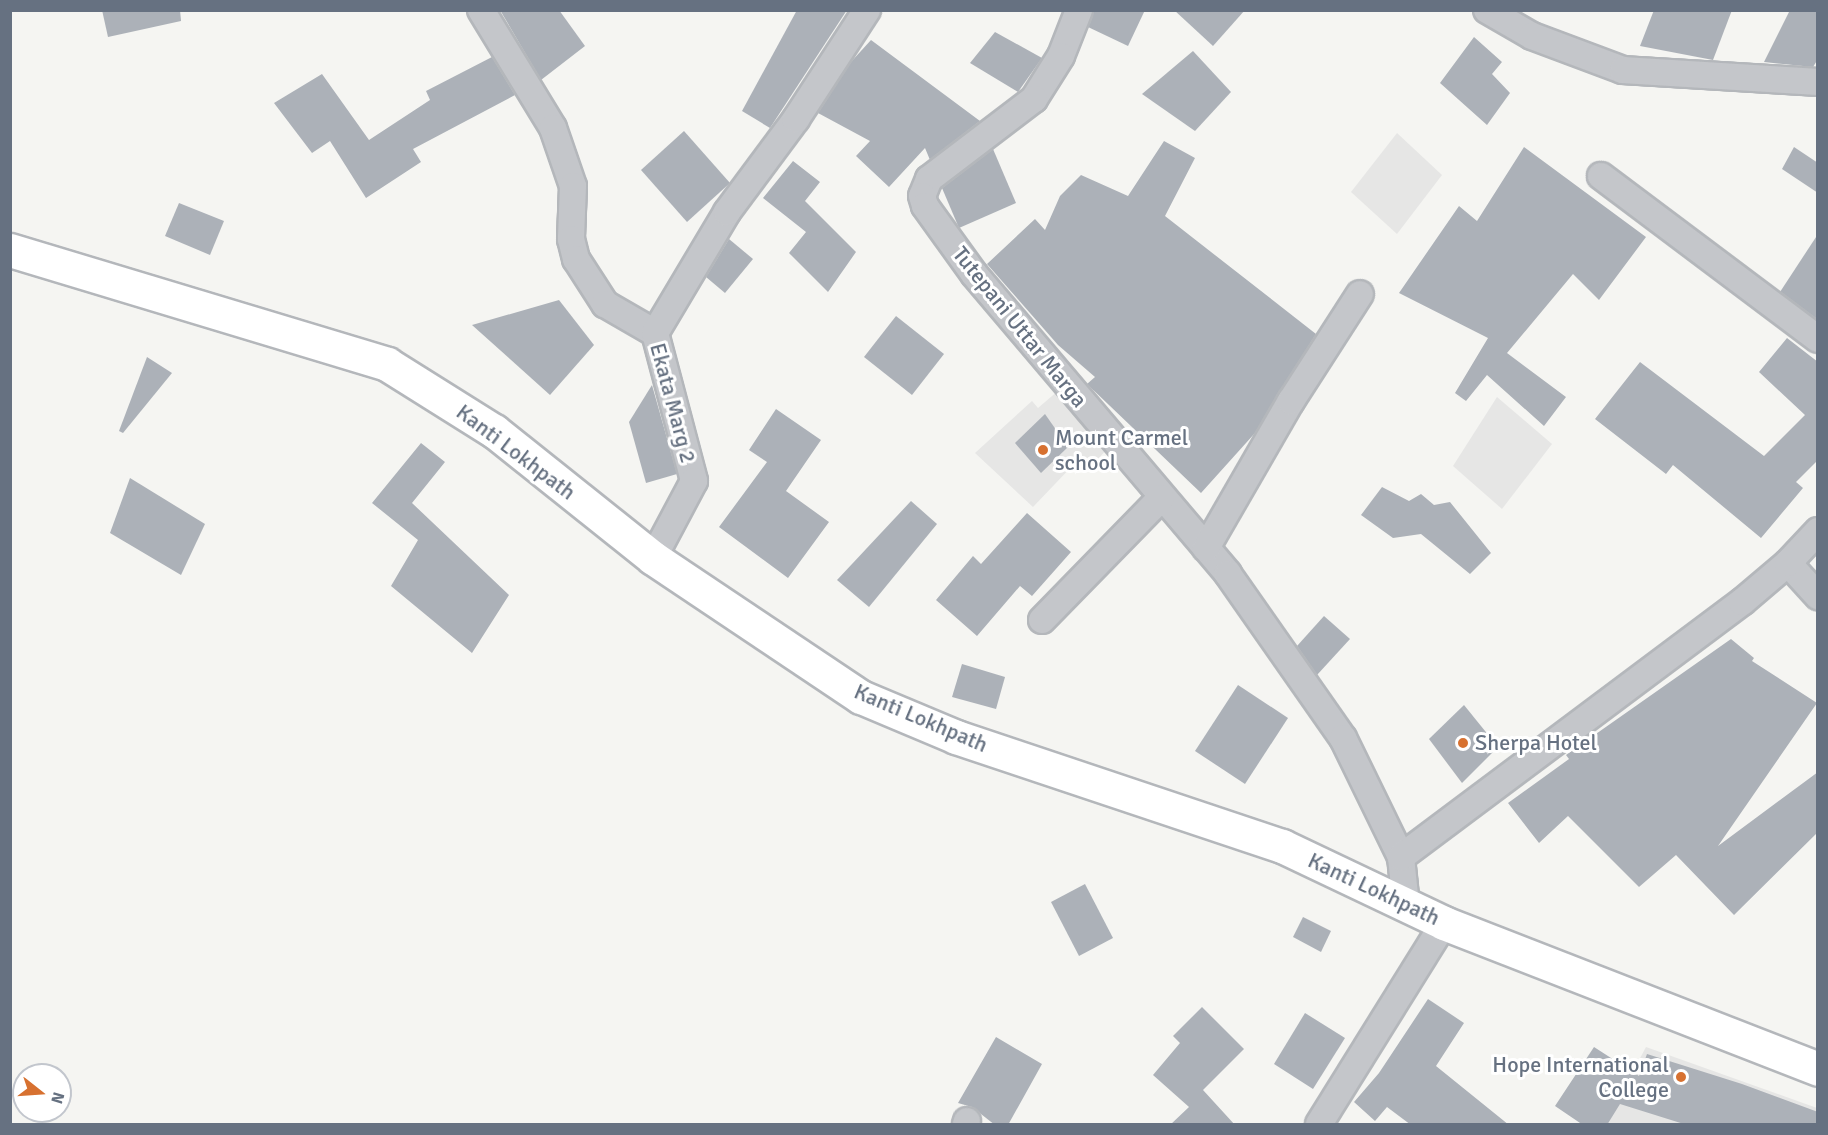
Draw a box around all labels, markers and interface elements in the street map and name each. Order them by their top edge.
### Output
street label: Tutepani Uttar Marga [947,241,1093,413]
street label: Ekata Marg 2 [644,340,702,466]
street label: Kanti Lokhpath [451,399,581,505]
place label: Mount Carmel school [1055,424,1188,476]
marker: Mount Carmel school [1036,443,1050,457]
street label: Kanti Lokhpath [850,678,992,758]
place label: Sherpa Hotel [1475,730,1597,756]
marker: Sherpa Hotel [1456,736,1470,750]
street label: Kanti Lokhpath [1304,847,1444,931]
place label: Hope International College [1492,1051,1669,1102]
north arrow [12,1063,72,1123]
marker: Hope International College [1674,1070,1688,1084]
text: N [46,1089,68,1106]

